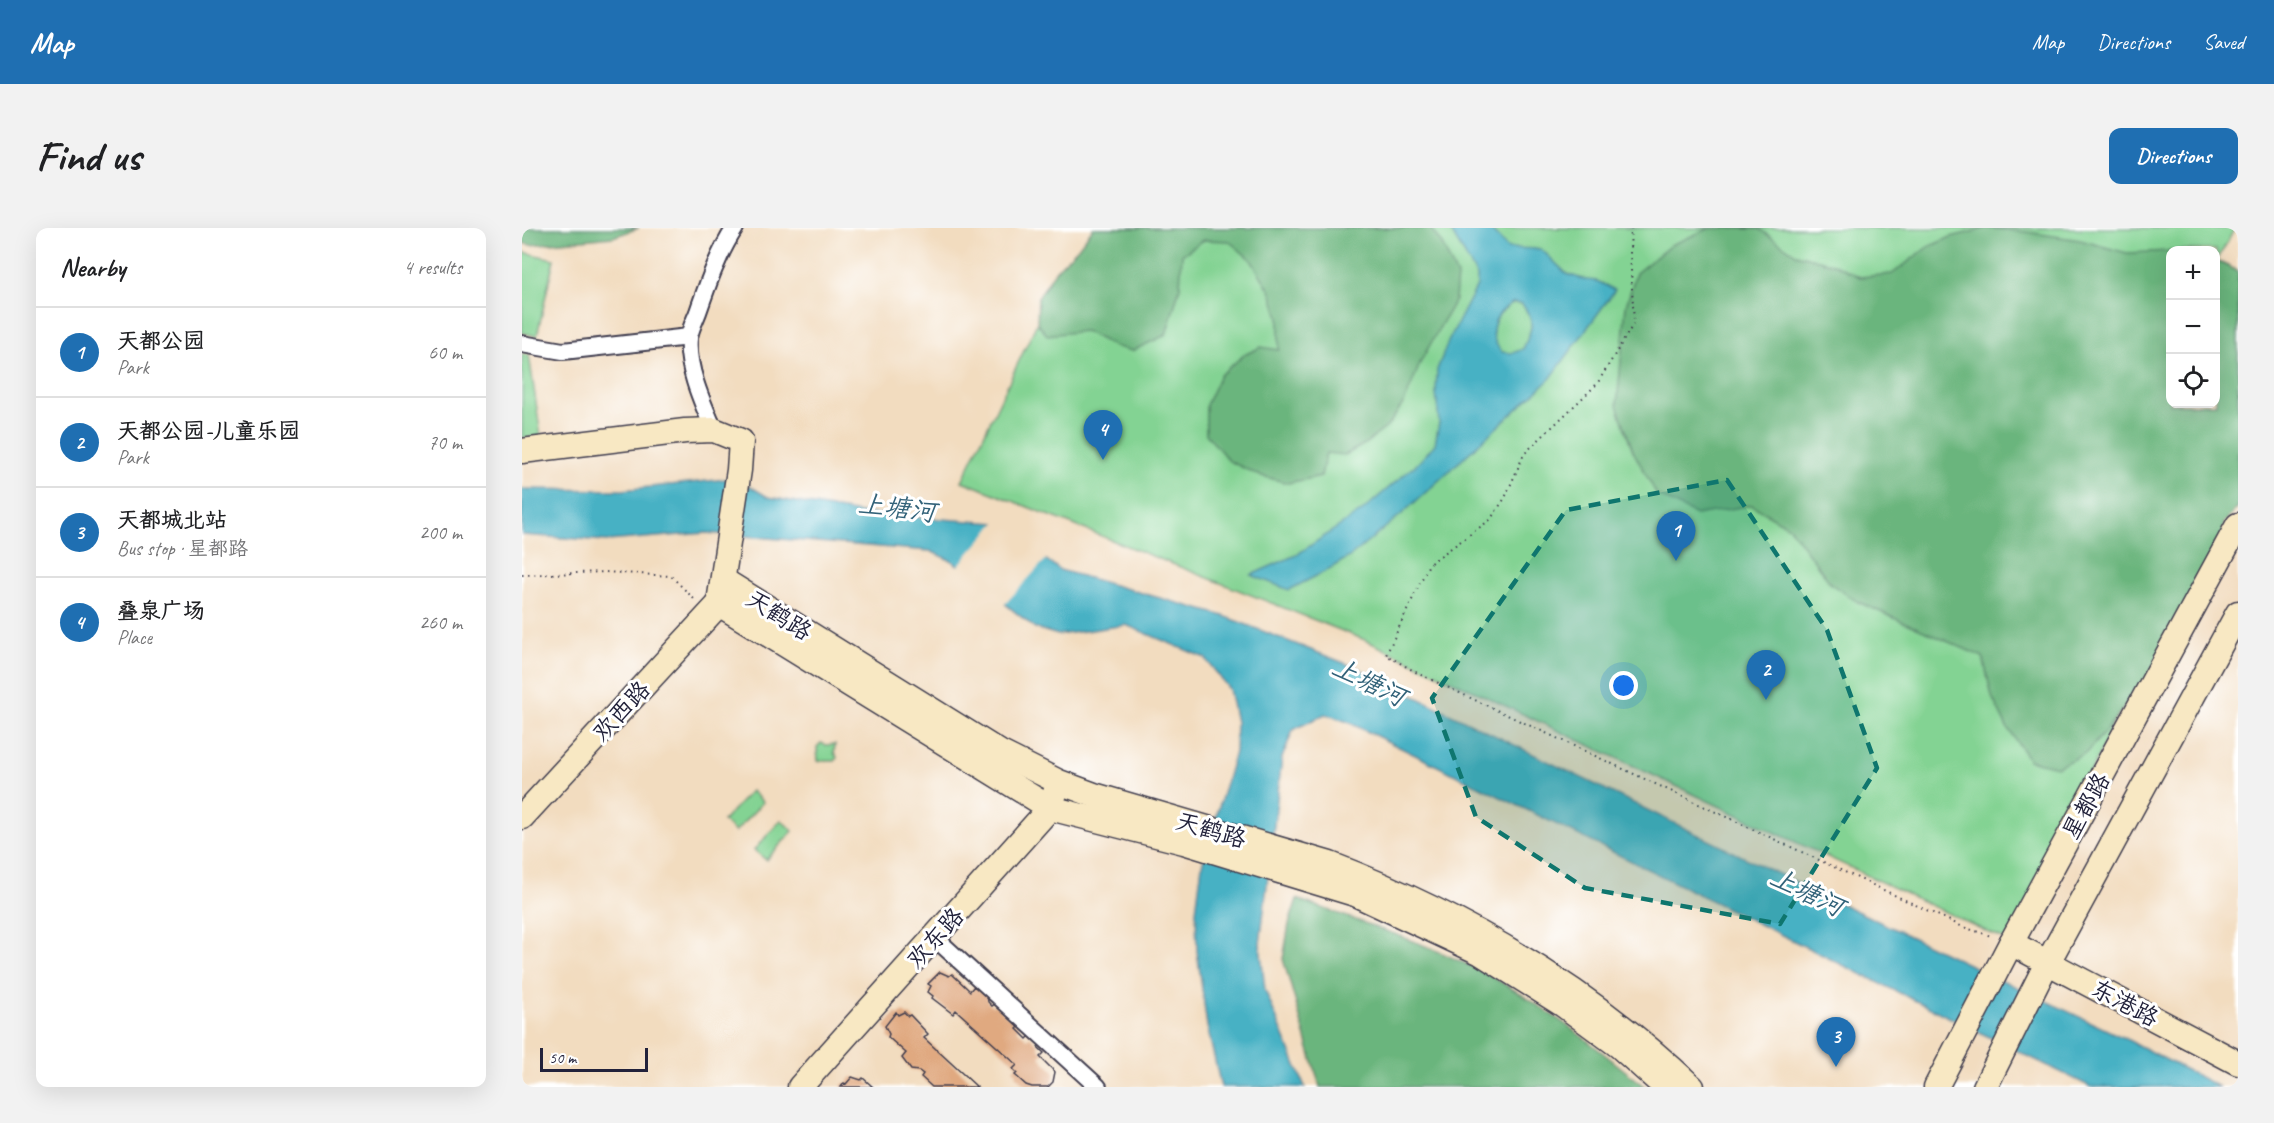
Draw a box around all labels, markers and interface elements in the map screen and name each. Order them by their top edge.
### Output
text: Map [30,25,73,60]
text: Map [2032,29,2064,55]
text: Directions [2097,29,2170,55]
text: Saved [2203,29,2244,55]
button: Directions [2109,128,2238,184]
text: Find us [36,130,141,183]
map controls [2166,246,2220,408]
button: + [2166,246,2220,300]
text: Nearby [60,251,125,284]
text: 4 results [403,255,462,280]
button: − [2166,300,2220,354]
text: 天都公园 [117,327,205,355]
text: 1 [75,340,84,365]
text: 60 m [428,340,462,365]
button: locate [2166,354,2220,408]
text: Park [117,355,149,380]
pin: 4 [1084,410,1122,460]
text: 天都公园-儿童乐园 [117,417,300,445]
text: 2 [75,430,84,455]
text: 70 m [428,430,462,455]
text: Park [117,445,149,470]
water label: 上塘河 [856,487,942,530]
text: 天都城北站 [117,506,227,534]
pin: 1 [1656,512,1696,561]
text: 3 [75,520,84,545]
text: 200 m [419,520,462,545]
text: Bus stop · 星都路 [117,536,248,561]
street label: 天鹤路 [741,583,817,647]
text: 叠泉广场 [117,597,205,625]
text: 4 [75,610,84,635]
text: 260 m [419,610,462,635]
text: Place [117,625,152,650]
water label: 上塘河 [1327,650,1415,716]
pin: 2 [1746,650,1786,700]
your location [1609,671,1638,700]
street label: 欢西路 [585,674,657,748]
street label: 星都路 [2055,767,2117,845]
street label: 天鹤路 [1172,806,1250,854]
water label: 上塘河 [1765,860,1853,926]
street label: 欢东路 [900,901,970,975]
street label: 东港路 [2086,973,2164,1033]
pin: 3 [1816,1018,1856,1067]
scale bar [540,1045,648,1072]
text: 50 m [549,1048,576,1068]

